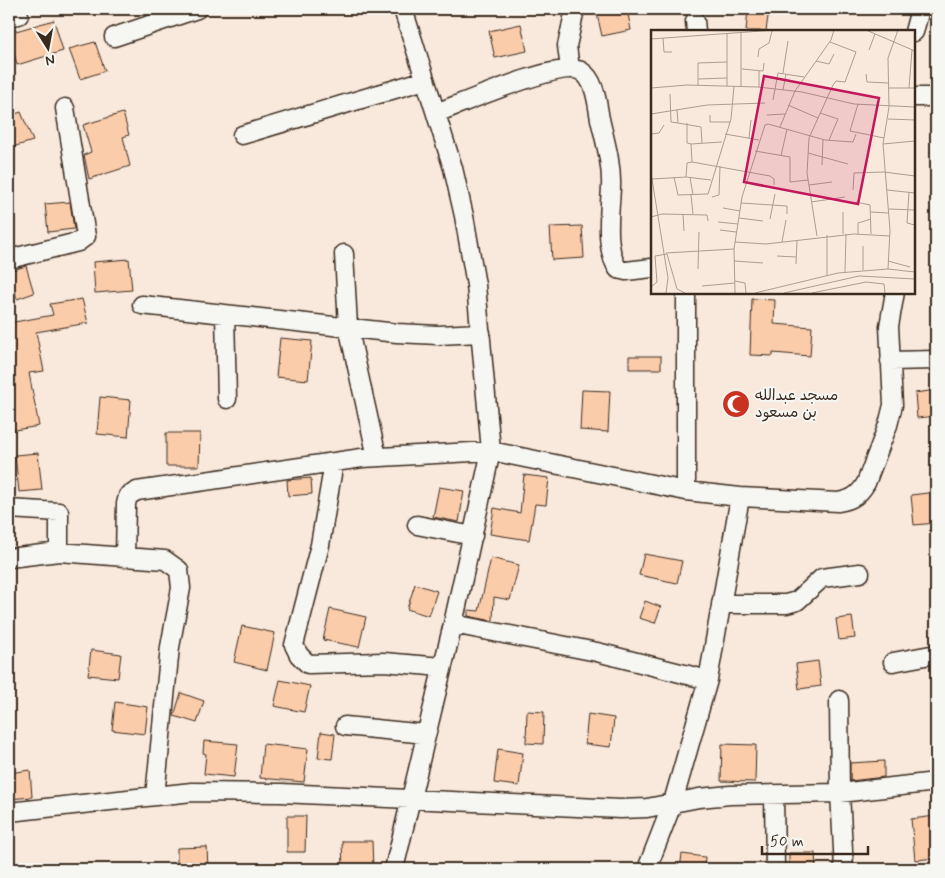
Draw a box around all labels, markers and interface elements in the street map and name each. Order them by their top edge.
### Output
north arrow [22,22,72,72]
inset map [651,30,915,294]
text: N [44,50,57,70]
place label: مسجد عبدالله بن مسعود [755,386,838,423]
mosque icon: مسجد عبدالله بن مسعود [721,389,751,419]
scale bar [762,823,869,855]
text: 50 m [770,832,804,852]

